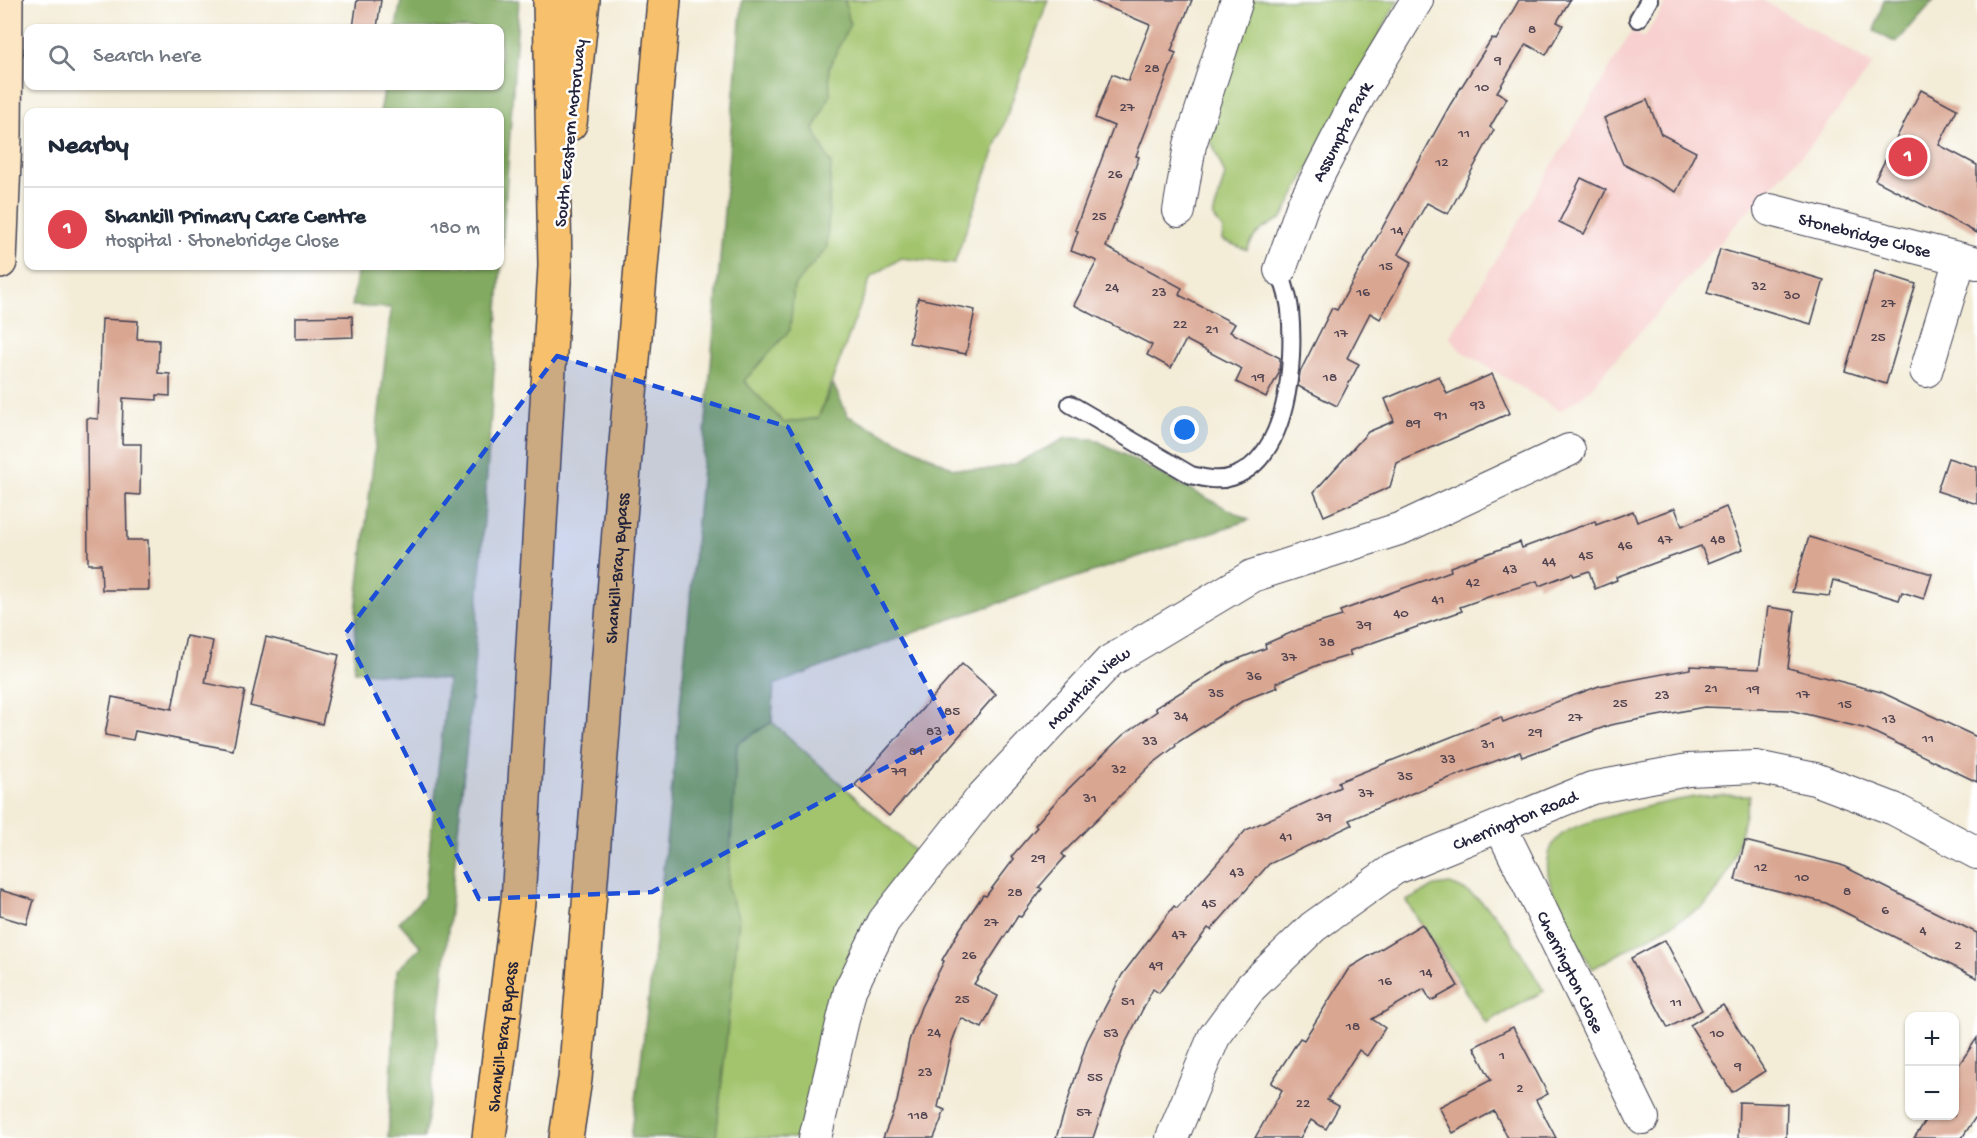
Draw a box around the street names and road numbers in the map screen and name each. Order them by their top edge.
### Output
street label: South Eastern Motorway [551,38,592,228]
street label: Assumpta Park [1309,77,1379,186]
street label: Stonebridge Close [1796,210,1934,264]
street label: Shankill-Bray Bypass [602,491,635,645]
street label: Mountain View [1043,643,1135,735]
street label: Cherrington Road [1450,786,1583,857]
street label: Cherrington Close [1530,908,1608,1037]
street label: Shankill-Bray Bypass [484,959,524,1113]

